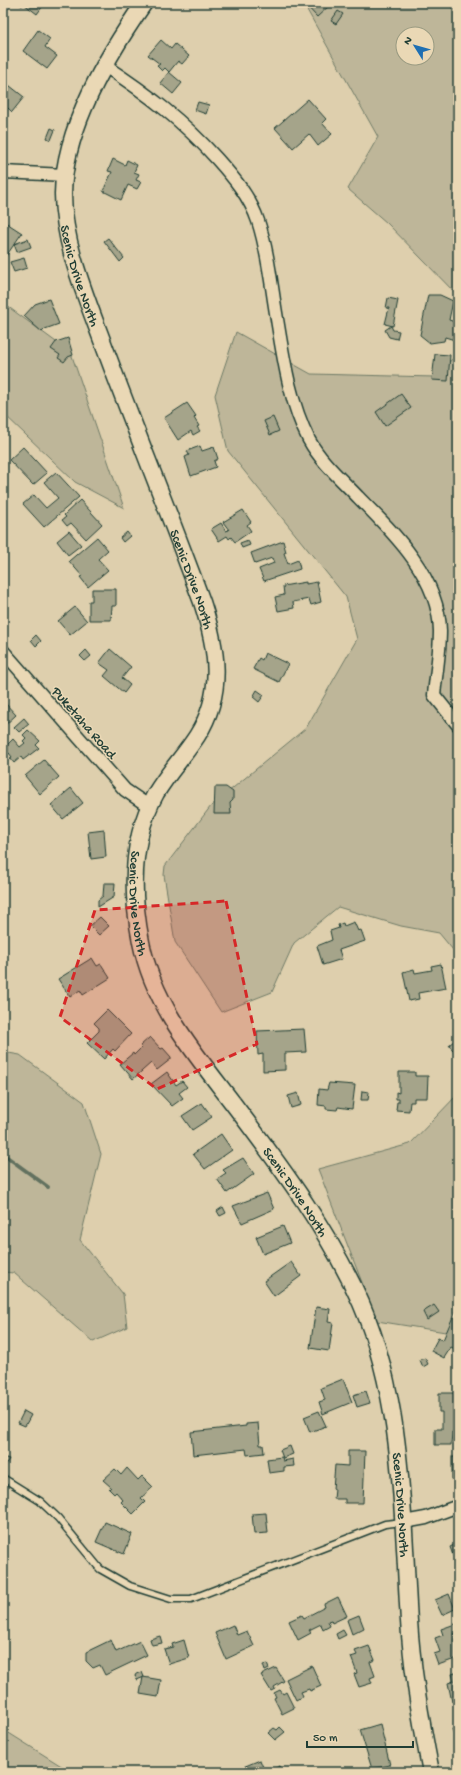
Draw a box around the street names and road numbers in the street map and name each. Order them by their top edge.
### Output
street label: Scenic Drive North [55,224,102,330]
street label: Scenic Drive North [164,528,216,632]
street label: Puketaha Road [46,683,120,765]
street label: Scenic Drive North [124,850,150,958]
street label: Scenic Drive North [258,1145,331,1241]
street label: Scenic Drive North [387,1452,411,1558]

